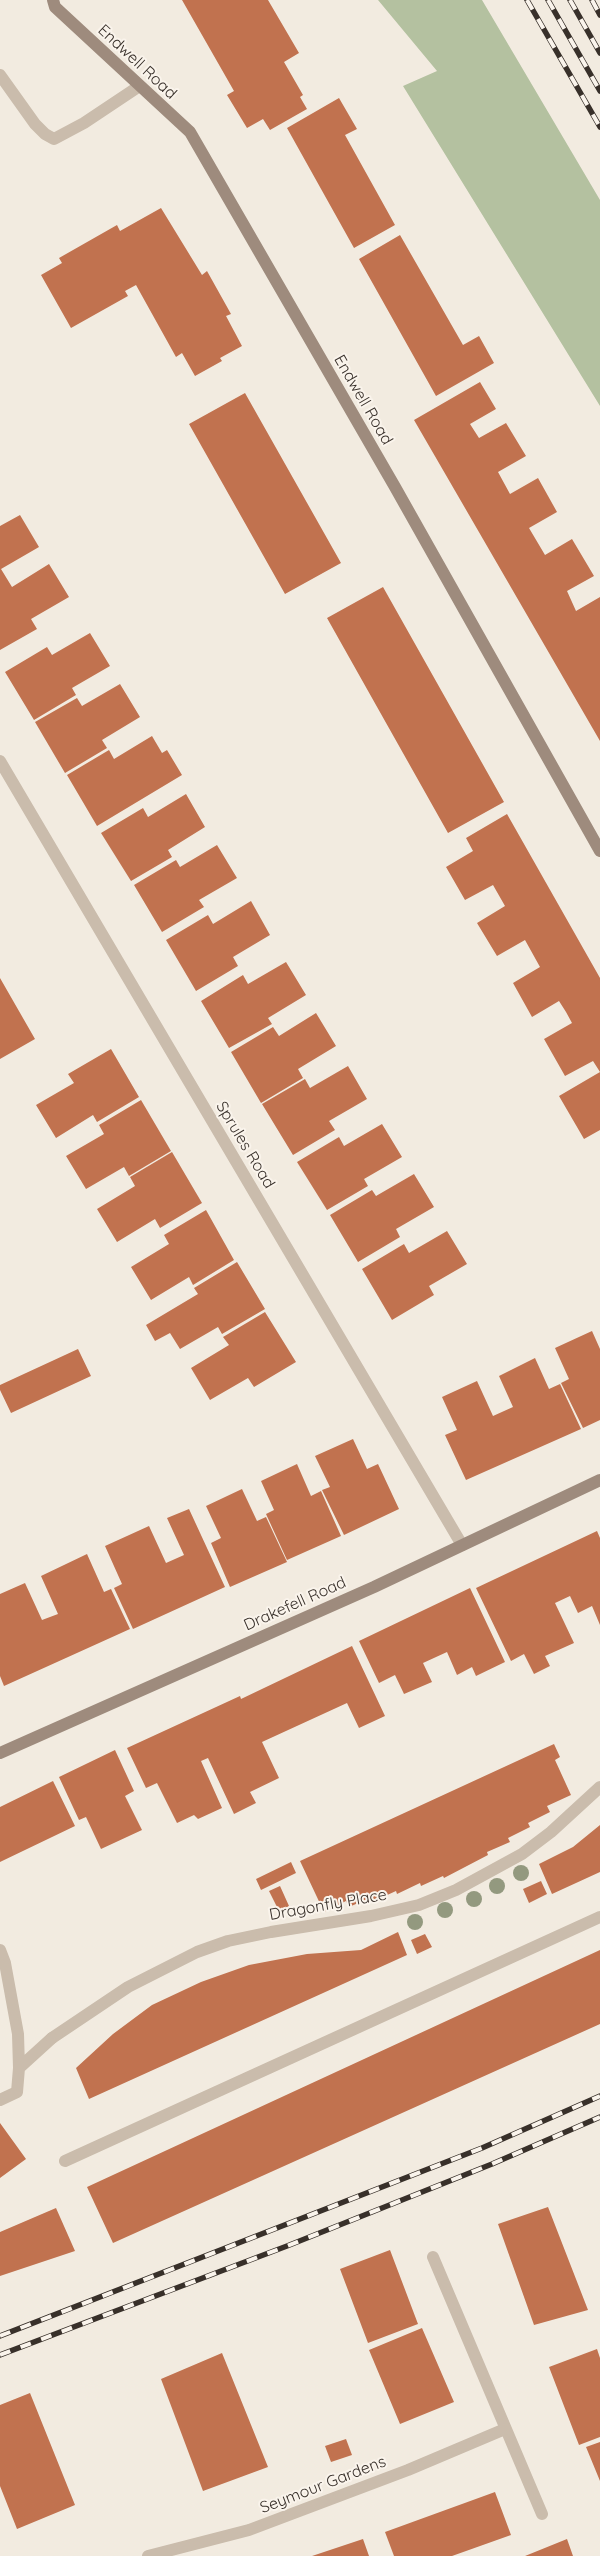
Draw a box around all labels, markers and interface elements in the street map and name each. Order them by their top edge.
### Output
street label: Endwell Road [94,21,180,103]
street label: Endwell Road [330,352,396,448]
street label: Sprules Road [212,1098,278,1192]
street label: Drakefell Road [241,1573,349,1635]
street label: Dragonfly Place [268,1885,388,1925]
street label: Seymour Gardens [257,2452,389,2518]

